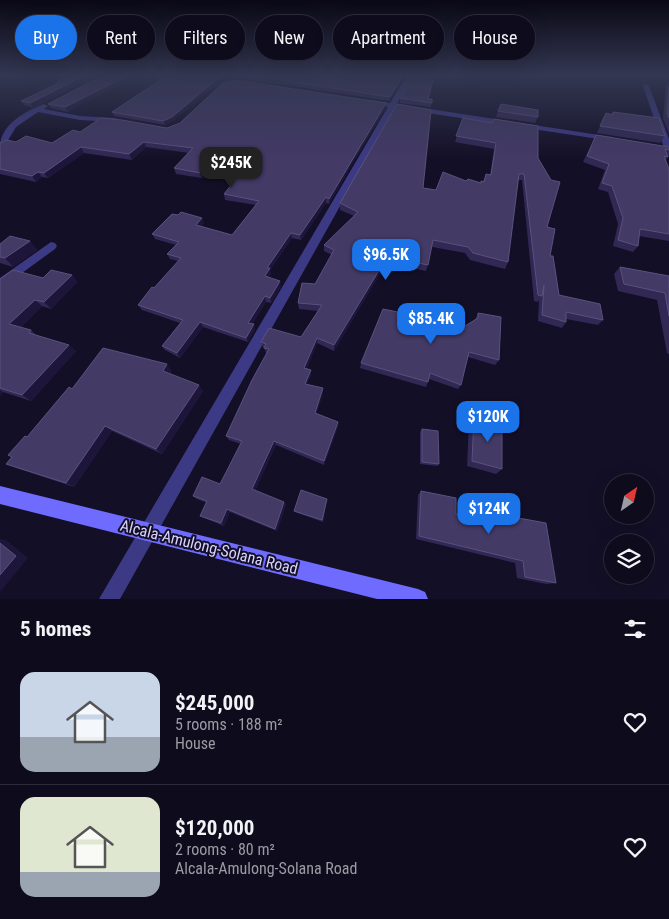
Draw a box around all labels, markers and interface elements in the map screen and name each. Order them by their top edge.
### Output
chip: Buy [15,15,77,60]
chip: Rent [87,15,155,60]
chip: Filters [165,15,245,60]
chip: New [255,15,323,60]
chip: Apartment [333,15,444,60]
chip: House [454,15,535,60]
pin: $245K [196,146,266,189]
text: $245K [210,153,252,172]
pin: $96.5K [345,238,427,281]
text: $96.5K [363,245,409,264]
pin: $85.4K [390,302,472,345]
text: $85.4K [408,309,454,328]
pin: $120K [453,400,523,443]
text: $120K [467,407,509,426]
north arrow [604,474,654,524]
map controls [604,474,654,584]
pin: $124K [454,492,524,535]
text: $124K [468,499,510,518]
street label: Alcala-Amulong-Solana Road [118,516,300,578]
button: layers [604,534,654,584]
icon: filters [621,615,649,643]
text: 5 homes [20,617,91,641]
text: $245,000 [175,691,254,715]
icon: home [60,692,120,752]
icon: heart [621,708,649,736]
text: 5 rooms · 188 m² [175,715,283,734]
text: House [175,734,215,753]
text: $120,000 [175,816,254,840]
icon: home [60,817,120,877]
icon: heart [621,833,649,861]
text: 2 rooms · 80 m² [175,840,275,859]
text: Alcala-Amulong-Solana Road [175,859,357,878]

